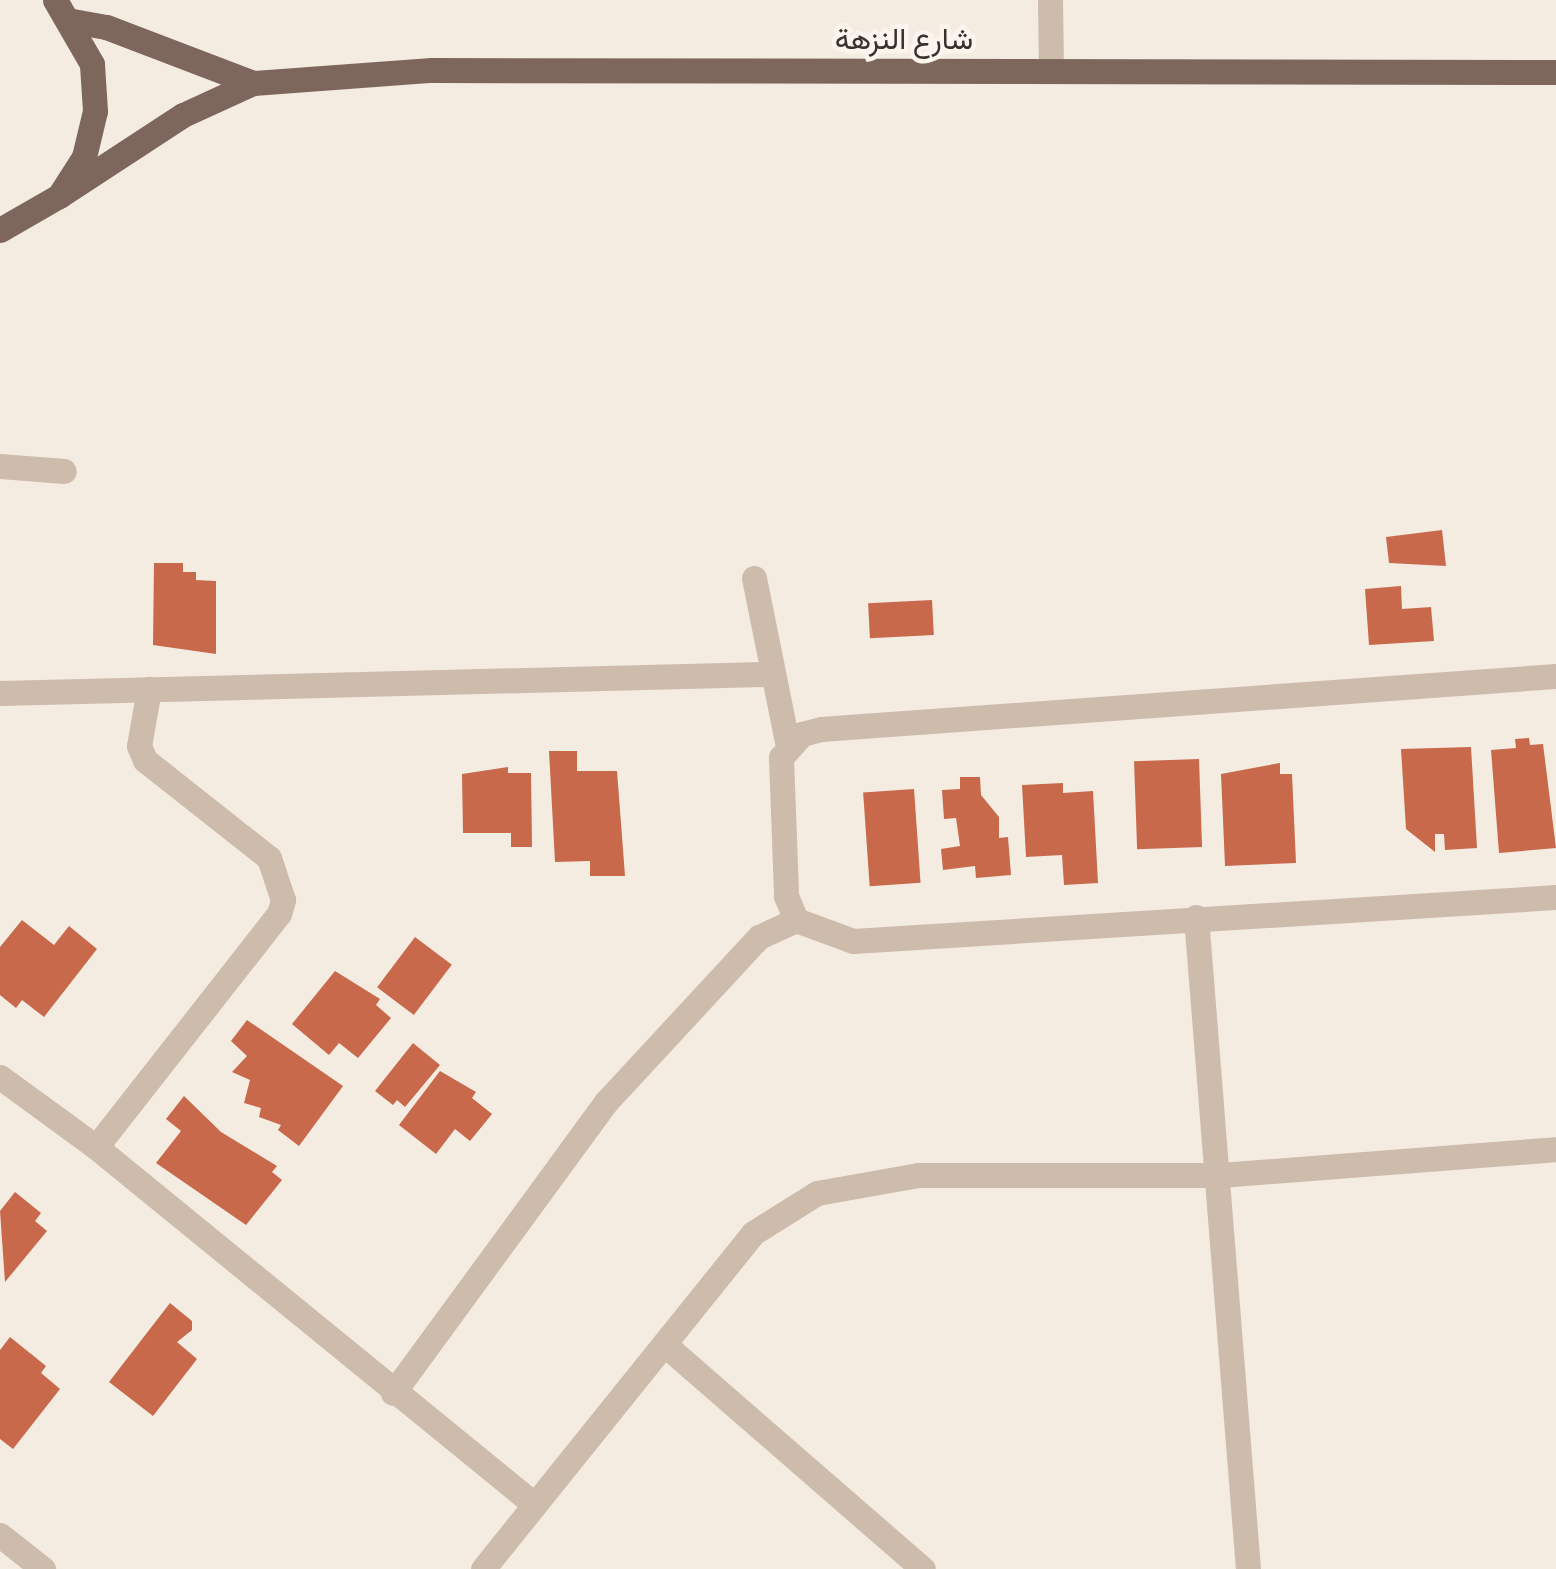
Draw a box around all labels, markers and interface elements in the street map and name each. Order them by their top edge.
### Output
street label: شارع النزهة [835,19,973,55]

